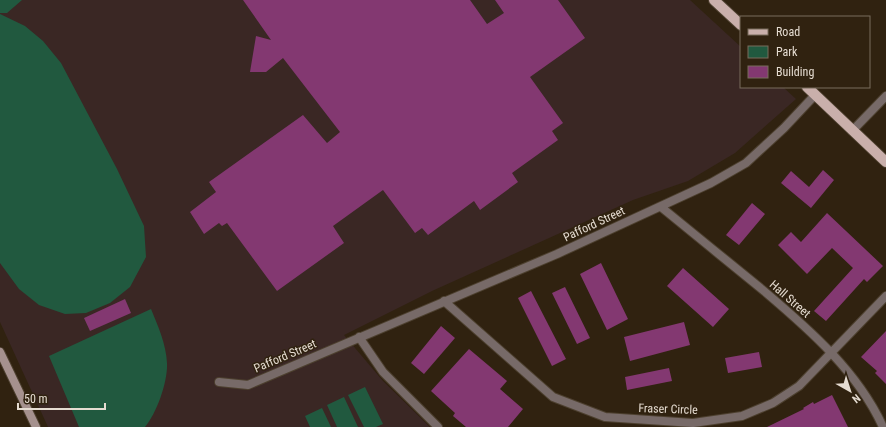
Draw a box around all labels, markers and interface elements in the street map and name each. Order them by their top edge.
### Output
legend [740,16,870,88]
text: Road [776,25,800,39]
text: Park [776,45,798,59]
text: Building [776,65,814,79]
street label: Pafford Street [561,203,627,244]
street label: Hall Street [767,277,814,321]
street label: Pafford Street [252,336,319,375]
north arrow [830,371,870,411]
scale bar [18,385,105,411]
text: N [849,391,863,406]
text: 50 m [24,392,48,406]
street label: Fraser Circle [638,401,698,417]

